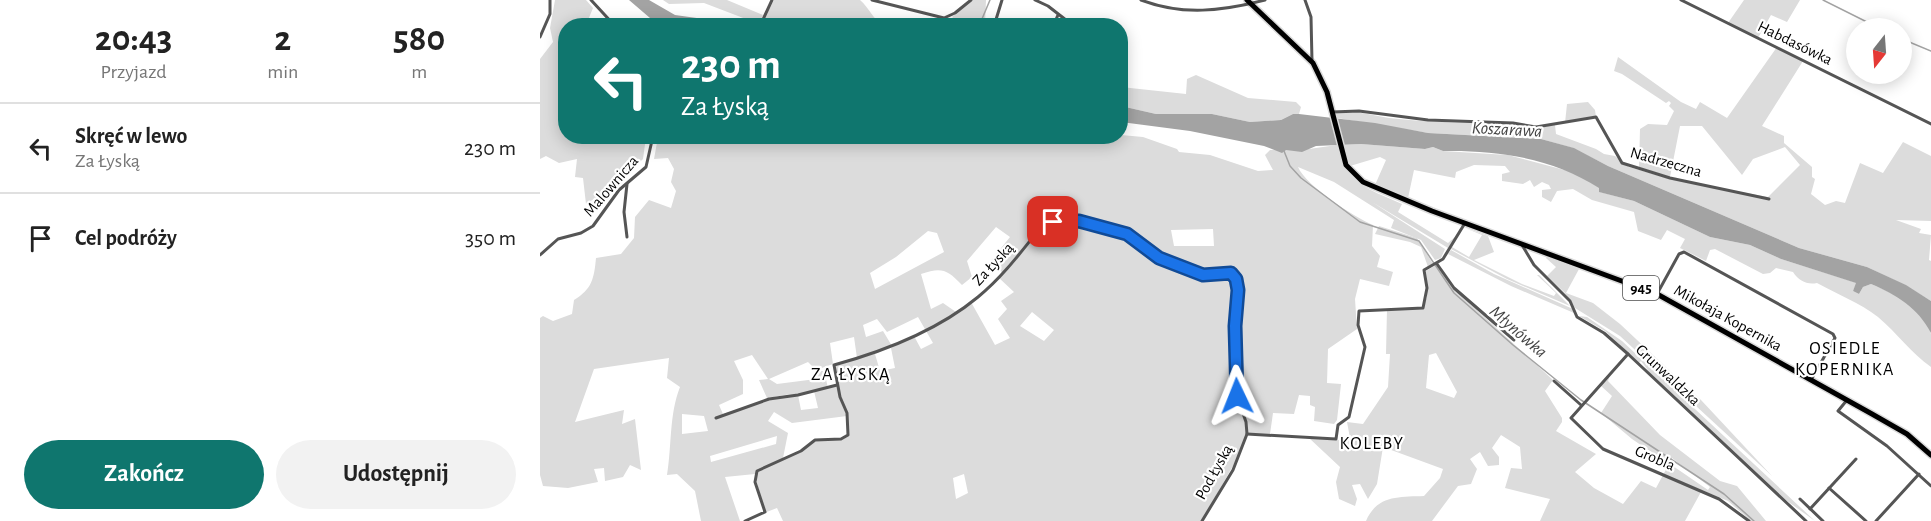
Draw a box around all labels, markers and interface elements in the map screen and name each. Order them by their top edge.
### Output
street label: Habdasówka [1755,18,1835,68]
north arrow [1846,18,1912,84]
map controls [1846,18,1912,84]
text: 20:43 [95,21,172,57]
text: 2 [274,21,291,57]
text: 580 [393,21,445,57]
icon: left [582,42,660,120]
text: 230 m [681,44,781,86]
text: Przyjazd [100,62,167,82]
text: min [267,62,298,82]
text: m [411,62,427,82]
text: Za Łyską [681,93,769,120]
water label: Koszarawa [1471,119,1543,141]
text: Skręć w lewo [75,125,187,147]
icon: left [24,132,57,165]
text: 230 m [464,137,516,159]
street label: Nadrzeczna [1628,144,1704,180]
text: Za Łyską [75,151,140,171]
street label: Malownicza [581,153,641,219]
pin [1027,196,1078,247]
icon: arrive [1036,205,1069,238]
icon: arrive [24,222,57,255]
text: Cel podróży [75,227,177,249]
text: 350 m [465,227,516,249]
street label: Za Łyską [969,239,1018,289]
road number: 945 [1623,276,1659,300]
street label: Mikołaja Kopernika [1671,282,1785,355]
water label: Młynówka [1486,302,1550,362]
district label: OSIEDLE KOPERNIKA [1795,340,1895,379]
street label: Grunwaldzka [1633,341,1703,409]
position arrow [1205,364,1269,428]
district label: ZA ŁYSKĄ [811,366,891,384]
district label: KOLEBY [1339,435,1405,453]
button: Zakończ [24,440,264,509]
button: Udostępnij [276,440,516,509]
street label: Pod Łyską [1192,441,1237,503]
street label: Grobla [1633,442,1677,474]

